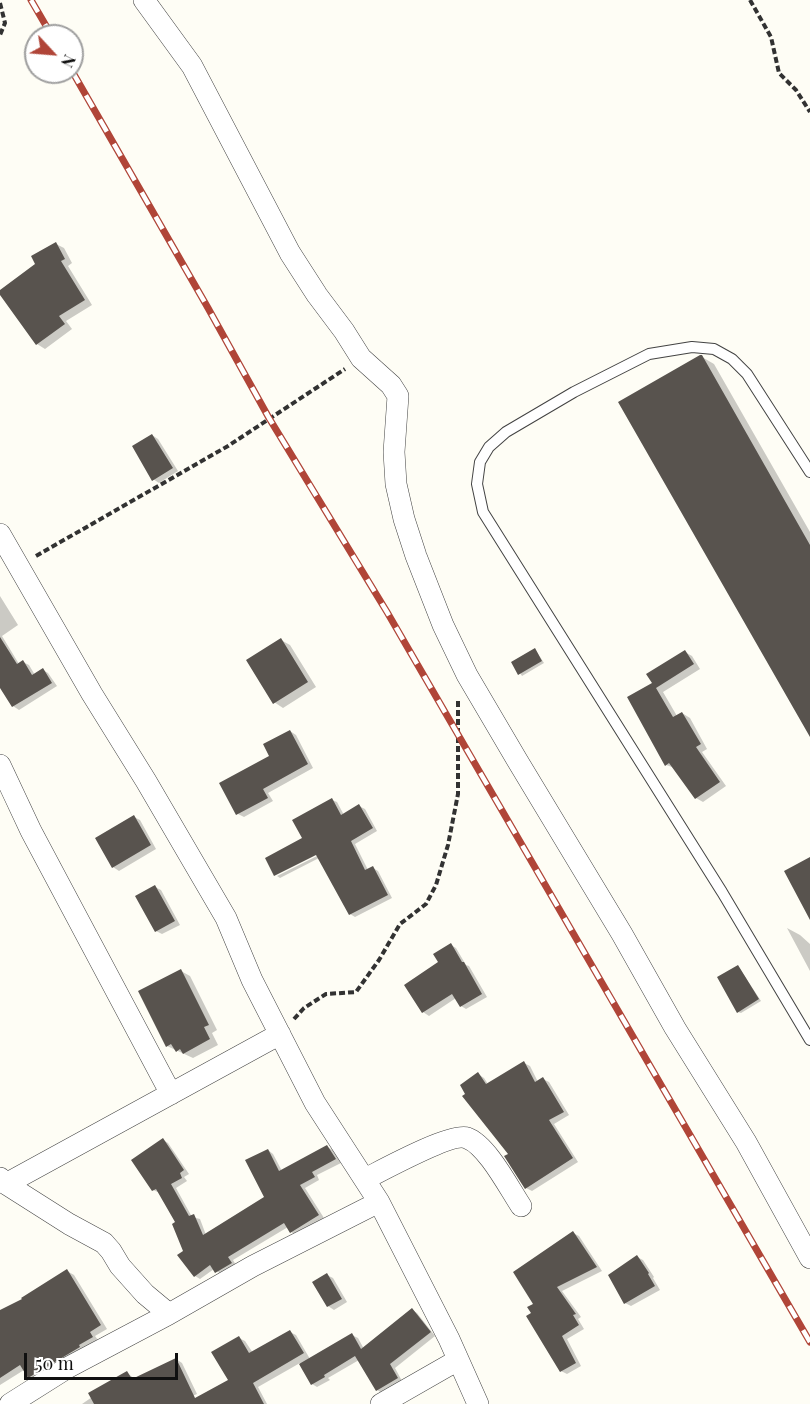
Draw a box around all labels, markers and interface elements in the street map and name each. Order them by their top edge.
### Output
north arrow [24,24,84,84]
text: N [57,51,81,71]
scale bar [27,1341,182,1379]
text: 50 m [35,1351,74,1375]

